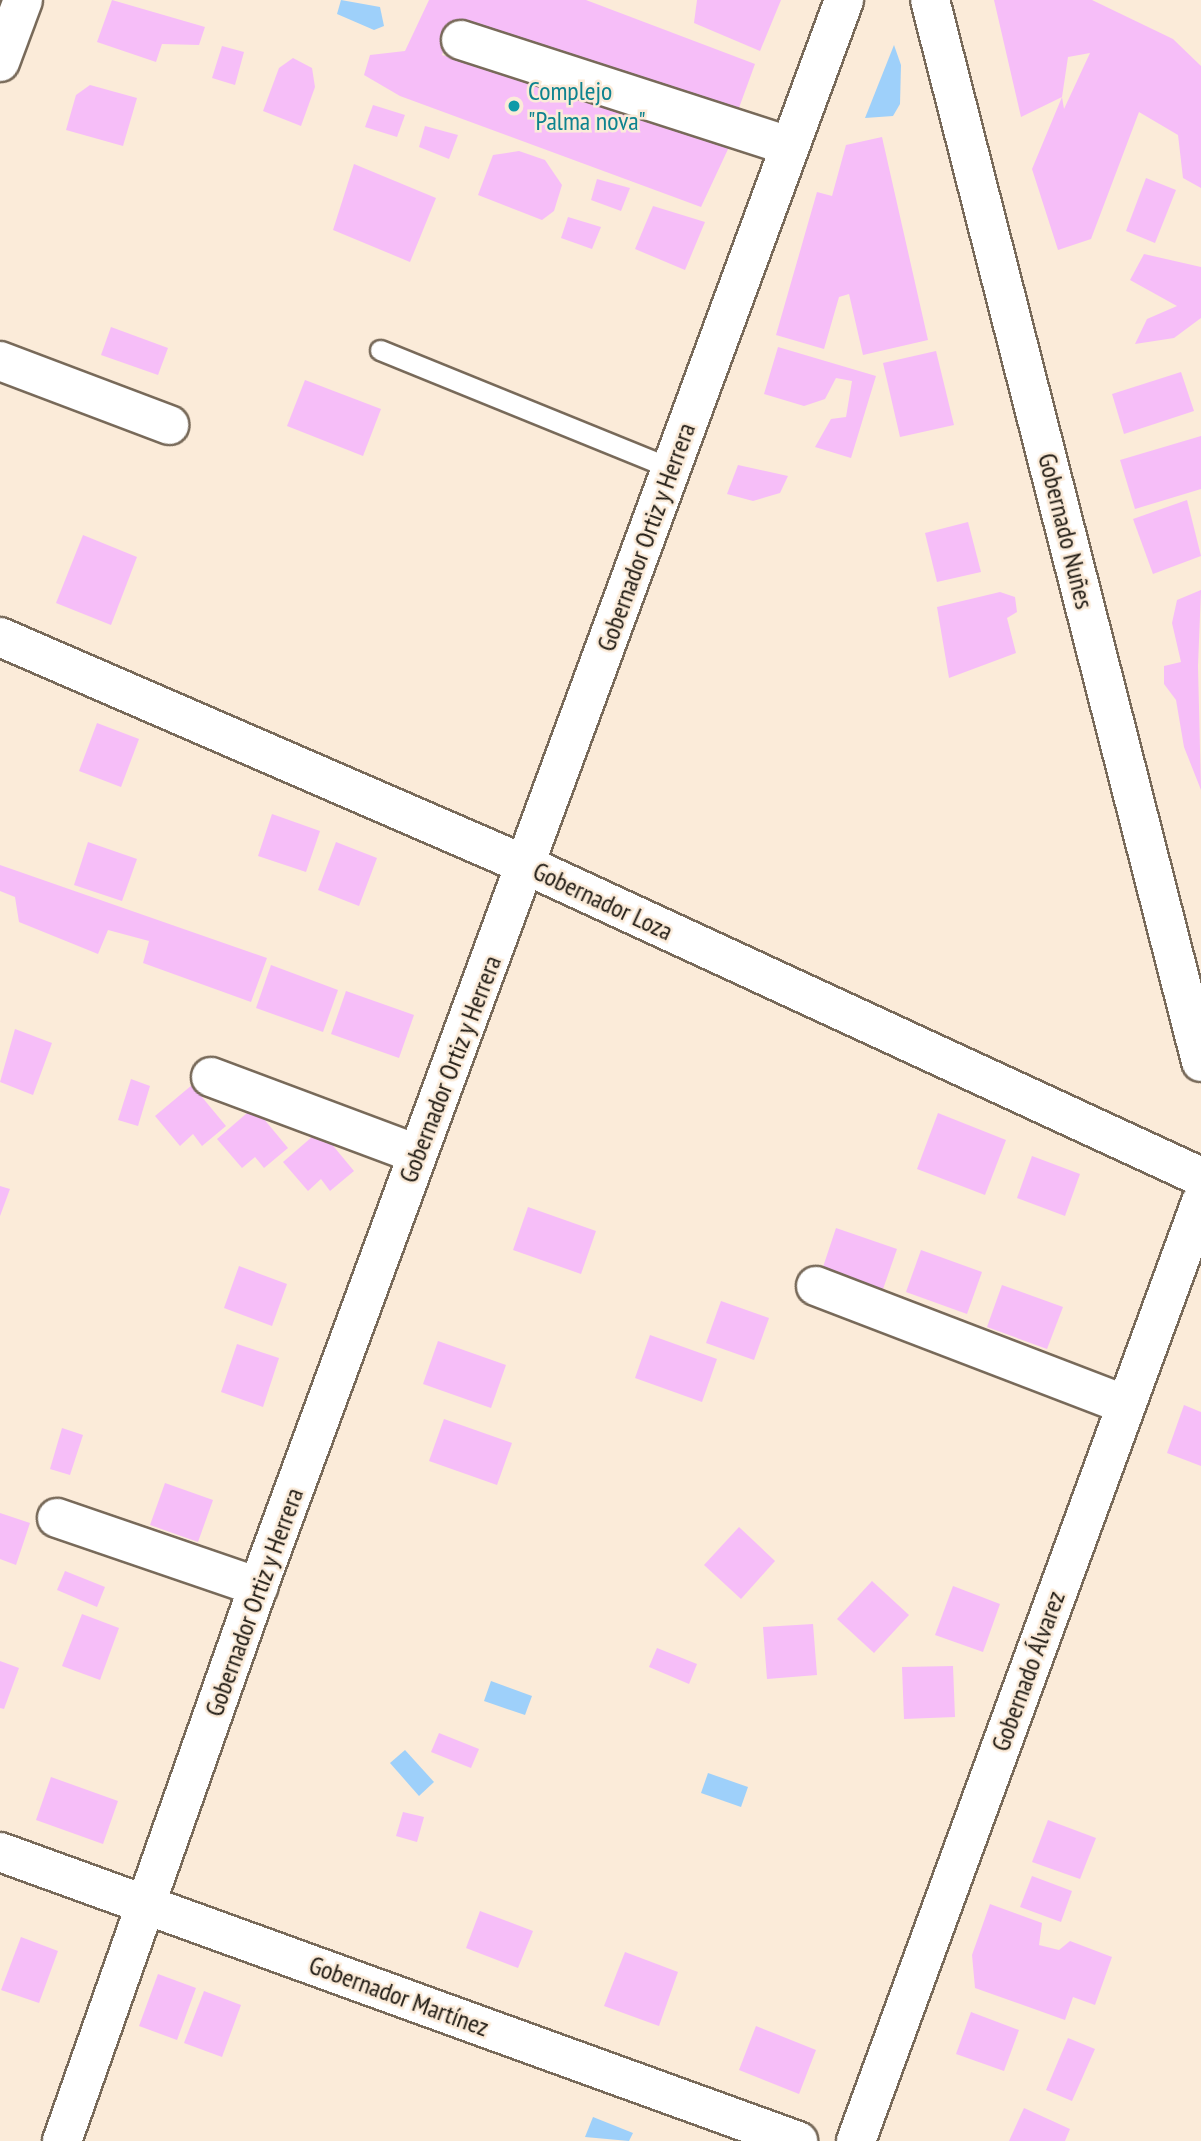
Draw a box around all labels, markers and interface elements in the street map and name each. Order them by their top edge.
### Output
place label: Complejo "Palma nova" [528,75,646,136]
marker: Complejo "Palma nova" [506,98,522,114]
street label: Gobernador Ortiz y Herrera [590,418,702,656]
street label: Gobernado Nuñes [1032,450,1100,612]
street label: Gobernador Loza [528,855,678,947]
street label: Gobernador Ortiz y Herrera [392,950,508,1188]
street label: Gobernador Ortiz y Herrera [198,1483,310,1721]
street label: Gobernado Álvarez [984,1586,1072,1756]
street label: Gobernador Martínez [305,1949,493,2043]

